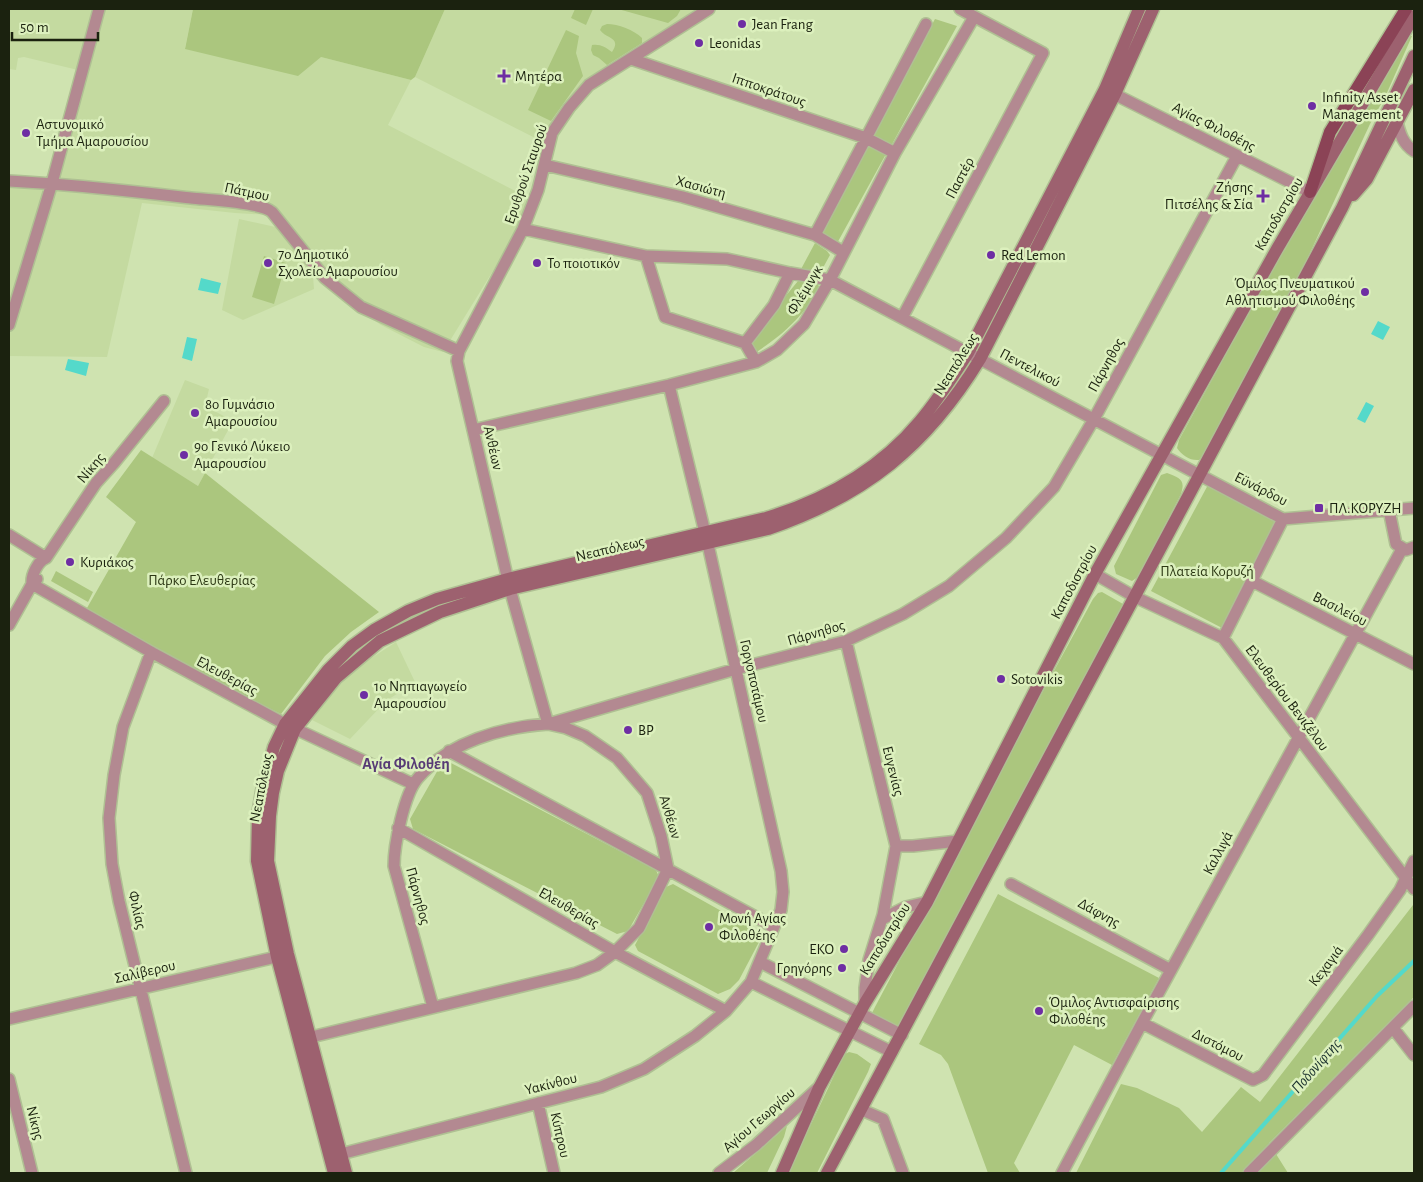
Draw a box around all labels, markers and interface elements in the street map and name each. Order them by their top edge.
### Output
scale bar [12,10,99,42]
place label: Jean Frang [752,17,813,32]
marker: Jean Frang [736,18,748,30]
text: 50 m [20,20,49,35]
place label: Leonidas [709,36,761,51]
marker: Leonidas [693,37,705,49]
marker: Μητέρα [497,69,511,83]
place label: Μητέρα [515,69,562,84]
street label: Ιπποκράτους [730,70,808,110]
place label: Infinity Asset Management [1322,90,1401,122]
street label: Αγίας Φιλοθέης [1170,100,1258,154]
marker: Infinity Asset Management [1306,100,1318,112]
place label: Αστυνομικό Τμήμα Αμαρουσίου [36,117,149,149]
street label: Ερυθρού Σταυρού [502,122,550,226]
marker: Αστυνομικό Τμήμα Αμαρουσίου [20,127,32,139]
street label: Παστέρ [943,155,977,201]
street label: Χασιώτη [674,173,728,201]
street label: Καποδιστρίου [1252,175,1306,253]
street label: Πάτμου [223,180,271,204]
place label: Ζήσης Πιτσέλης & Σία [1165,180,1253,212]
marker: Ζήσης Πιτσέλης & Σία [1257,190,1269,202]
place label: 7ο Δημοτικό Σχολείο Αμαρουσίου [278,247,398,279]
place label: Red Lemon [1001,248,1066,263]
marker: Red Lemon [985,249,997,261]
place label: Το ποιοτικόν [547,256,620,271]
marker: 7ο Δημοτικό Σχολείο Αμαρουσίου [262,257,274,269]
marker: Το ποιοτικόν [531,257,543,269]
street label: Φλέμινγκ [784,262,826,318]
place label: Όμιλος Πνευματικού Αθλητισμού Φιλοθέης [1226,276,1355,308]
marker: Όμιλος Πνευματικού Αθλητισμού Φιλοθέης [1359,286,1371,298]
street label: Νεαπόλεως [931,330,981,398]
street label: Πάρνηθος [1085,335,1127,394]
street label: Πεντελικού [997,346,1063,390]
place label: 8ο Γυμνάσιο Αμαρουσίου [205,397,277,429]
marker: 8ο Γυμνάσιο Αμαρουσίου [189,407,201,419]
street label: Ανθέων [481,424,505,472]
place label: 9ο Γενικό Λύκειο Αμαρουσίου [194,439,290,471]
marker: 9ο Γενικό Λύκειο Αμαρουσίου [178,449,190,461]
street label: Νίκης [74,450,108,486]
street label: Εϋνάρδου [1232,469,1290,509]
place label: ΠΛ.ΚΟΡΥΖΗ [1329,501,1402,516]
marker: ΠΛ.ΚΟΡΥΖΗ [1313,502,1325,514]
street label: Νεαπόλεως [574,534,646,564]
street label: Καποδιστρίου [1048,542,1100,622]
place label: Κυριάκος [80,555,134,570]
marker: Κυριάκος [64,556,76,568]
park label: Πλατεία Κορυζή [1160,564,1254,579]
park label: Πάρκο Ελευθερίας [148,573,256,588]
street label: Βασιλείου [1310,589,1370,629]
street label: Πάρνηθος [786,618,847,648]
street label: Γοργοποτάμου [737,638,771,724]
street label: Ελευθερίου Βενιζέλου [1242,642,1332,754]
street label: Ελευθερίας [194,654,260,698]
place label: Sotovikis [1011,672,1063,687]
marker: Sotovikis [995,673,1007,685]
place label: 1ο Νηπιαγωγείο Αμαρουσίου [374,679,467,711]
marker: 1ο Νηπιαγωγείο Αμαρουσίου [358,689,370,701]
place label: BP [638,723,654,738]
marker: BP [622,724,634,736]
street label: Ευγενίας [880,744,906,798]
street label: Νεαπόλεως [247,752,275,824]
district label: Αγία Φιλοθέη [362,756,450,772]
street label: Ανθέων [656,793,684,841]
street label: Καλλιγά [1200,829,1236,877]
street label: Πάρνηθος [403,866,433,927]
street label: Ελευθερίας [536,885,602,931]
street label: Φιλίας [125,889,149,931]
street label: Δάφνης [1076,895,1123,931]
street label: Καποδιστρίου [857,900,913,978]
place label: Μονή Αγίας Φιλοθέης [719,911,786,943]
marker: Μονή Αγίας Φιλοθέης [703,921,715,933]
place label: EKO [809,942,834,957]
marker: EKO [838,943,850,955]
street label: Κεχαγιά [1306,943,1346,989]
street label: Σαλίβερου [113,958,177,986]
place label: Γρηγόρης [777,961,832,976]
marker: Γρηγόρης [836,962,848,974]
place label: Όμιλος Αντισφαίρισης Φιλοθέης [1049,995,1180,1027]
marker: Όμιλος Αντισφαίρισης Φιλοθέης [1033,1005,1045,1017]
street label: Διστόμου [1190,1026,1246,1064]
water label: Ποδονίφτης [1288,1035,1345,1097]
street label: Υακίνθου [523,1070,579,1098]
street label: Αγίου Γεωργίου [720,1085,798,1155]
street label: Νίκης [24,1105,46,1142]
street label: Κύπρου [547,1111,573,1159]

